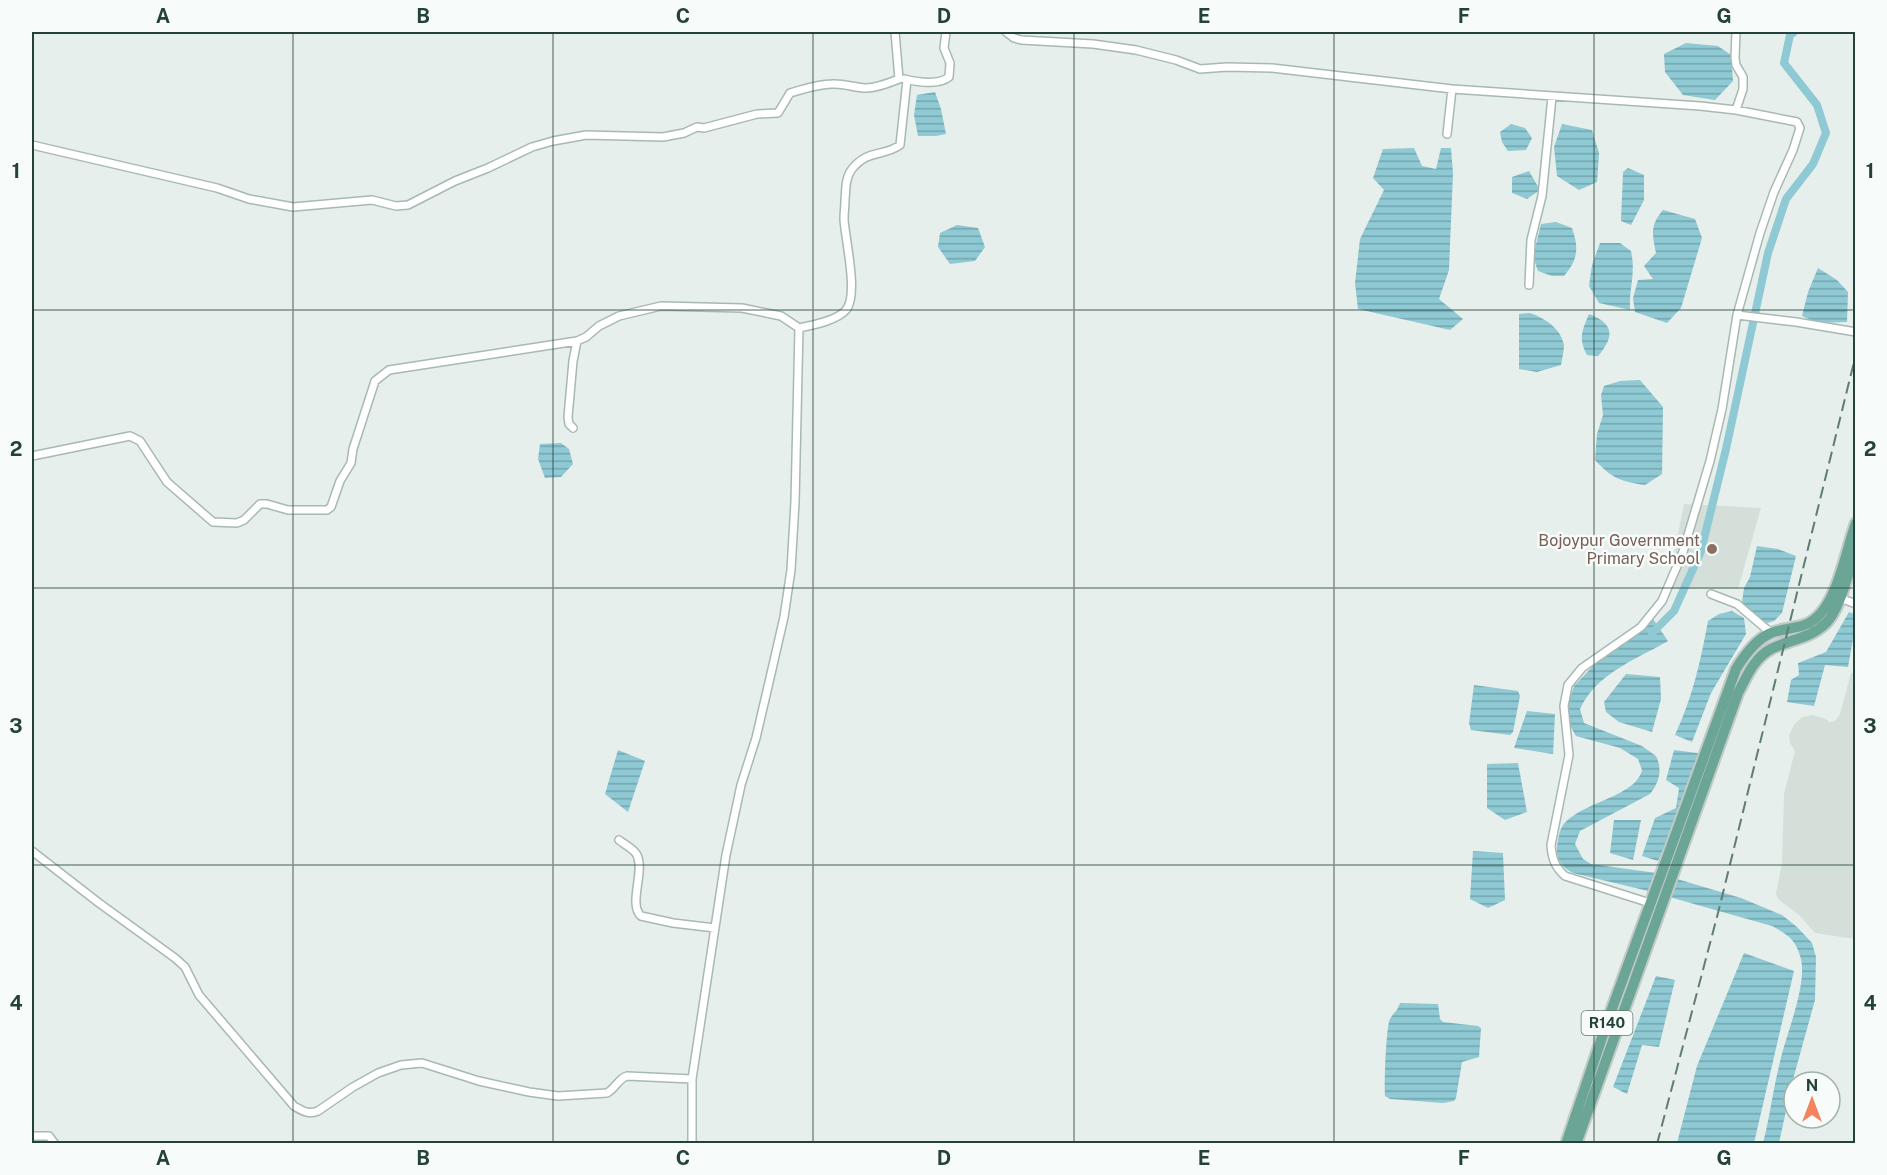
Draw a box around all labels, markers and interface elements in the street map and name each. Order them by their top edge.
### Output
text: A [156,4,170,28]
text: B [416,4,430,28]
text: C [676,4,690,28]
text: D [937,4,951,28]
text: E [1198,4,1210,28]
text: F [1458,4,1470,28]
text: G [1716,4,1732,28]
text: 1 [12,159,20,183]
text: 1 [1866,159,1874,183]
text: 2 [10,437,22,461]
text: 2 [1864,437,1876,461]
place label: Bojoypur Government Primary School [1538,531,1700,568]
marker: Bojoypur Government Primary School [1705,542,1719,556]
text: 3 [9,714,23,738]
text: 3 [1863,714,1877,738]
text: 4 [9,991,23,1015]
text: 4 [1863,991,1877,1015]
road number: R140 [1582,1011,1632,1035]
north arrow [1782,1070,1842,1130]
text: N [1806,1076,1818,1095]
text: A [156,1146,170,1170]
text: B [416,1146,430,1170]
text: C [676,1146,690,1170]
text: D [937,1146,951,1170]
text: E [1198,1146,1210,1170]
text: F [1458,1146,1470,1170]
text: G [1716,1146,1732,1170]

